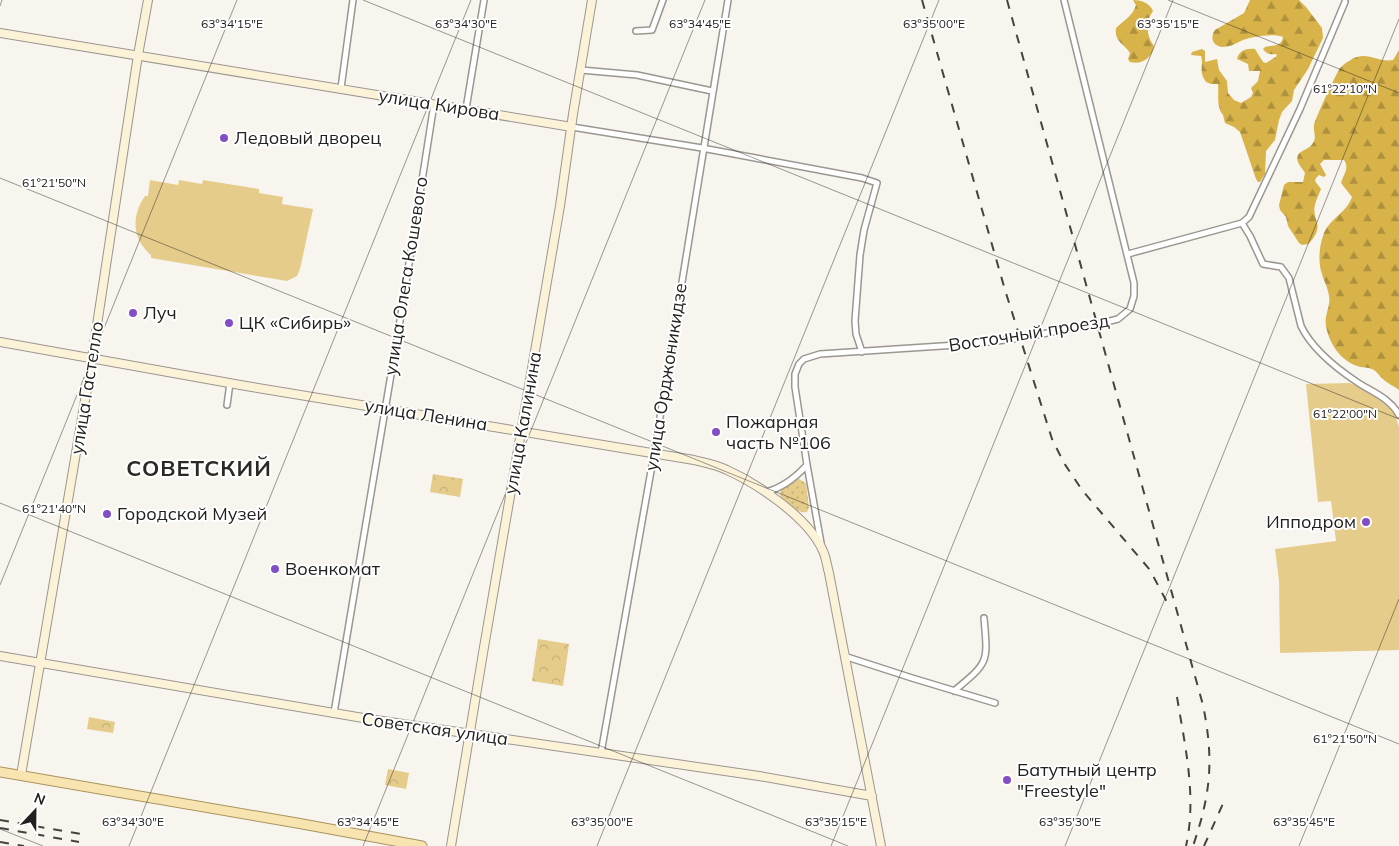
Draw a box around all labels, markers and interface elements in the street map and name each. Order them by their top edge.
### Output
text: 63°34'15"E [201,16,263,31]
text: 63°34'30"E [435,16,497,31]
text: 63°34'45"E [669,16,731,31]
text: 63°35'00"E [903,16,965,31]
text: 63°35'15"E [1137,16,1199,31]
text: 61°22'10"N [1313,81,1377,96]
street label: улица Кирова [377,84,501,125]
place label: Ледовый дворец [234,126,381,149]
marker: Ледовый дворец [218,132,230,144]
text: 61°21'50"N [22,175,86,190]
street label: улица Олега Кошевого [378,175,433,377]
street label: улица Орджоникидзе [639,281,692,473]
place label: Луч [143,301,177,324]
marker: Луч [127,307,139,319]
street label: Восточный проезд [947,308,1111,357]
place label: ЦК «Сибирь» [239,311,351,334]
marker: ЦК «Сибирь» [223,317,235,329]
street label: улица Гастелло [65,320,108,456]
street label: улица Калинина [499,350,546,496]
street label: улица Ленина [363,393,489,436]
text: 61°22'00"N [1313,406,1377,421]
place label: Пожарная часть №106 [726,410,831,454]
marker: Пожарная часть №106 [710,426,722,438]
district label: СОВЕТСКИЙ [126,454,272,482]
text: 61°21'40"N [22,501,86,516]
place label: Городской Музей [117,502,267,525]
marker: Городской Музей [101,508,113,520]
place label: Ипподром [1266,510,1356,533]
marker: Ипподром [1360,516,1372,528]
place label: Военкомат [285,557,381,580]
marker: Военкомат [269,563,281,575]
street label: Советская улица [360,707,510,750]
text: 61°21'50"N [1313,731,1377,746]
place label: Батутный центр "Freestyle" [1017,758,1157,802]
marker: Батутный центр "Freestyle" [1001,774,1013,786]
north arrow [10,786,60,836]
text: N [32,789,48,809]
text: 63°34'30"E [102,814,164,829]
text: 63°34'45"E [337,814,399,829]
text: 63°35'00"E [571,814,633,829]
text: 63°35'15"E [805,814,867,829]
text: 63°35'30"E [1039,814,1101,829]
text: 63°35'45"E [1273,814,1335,829]

